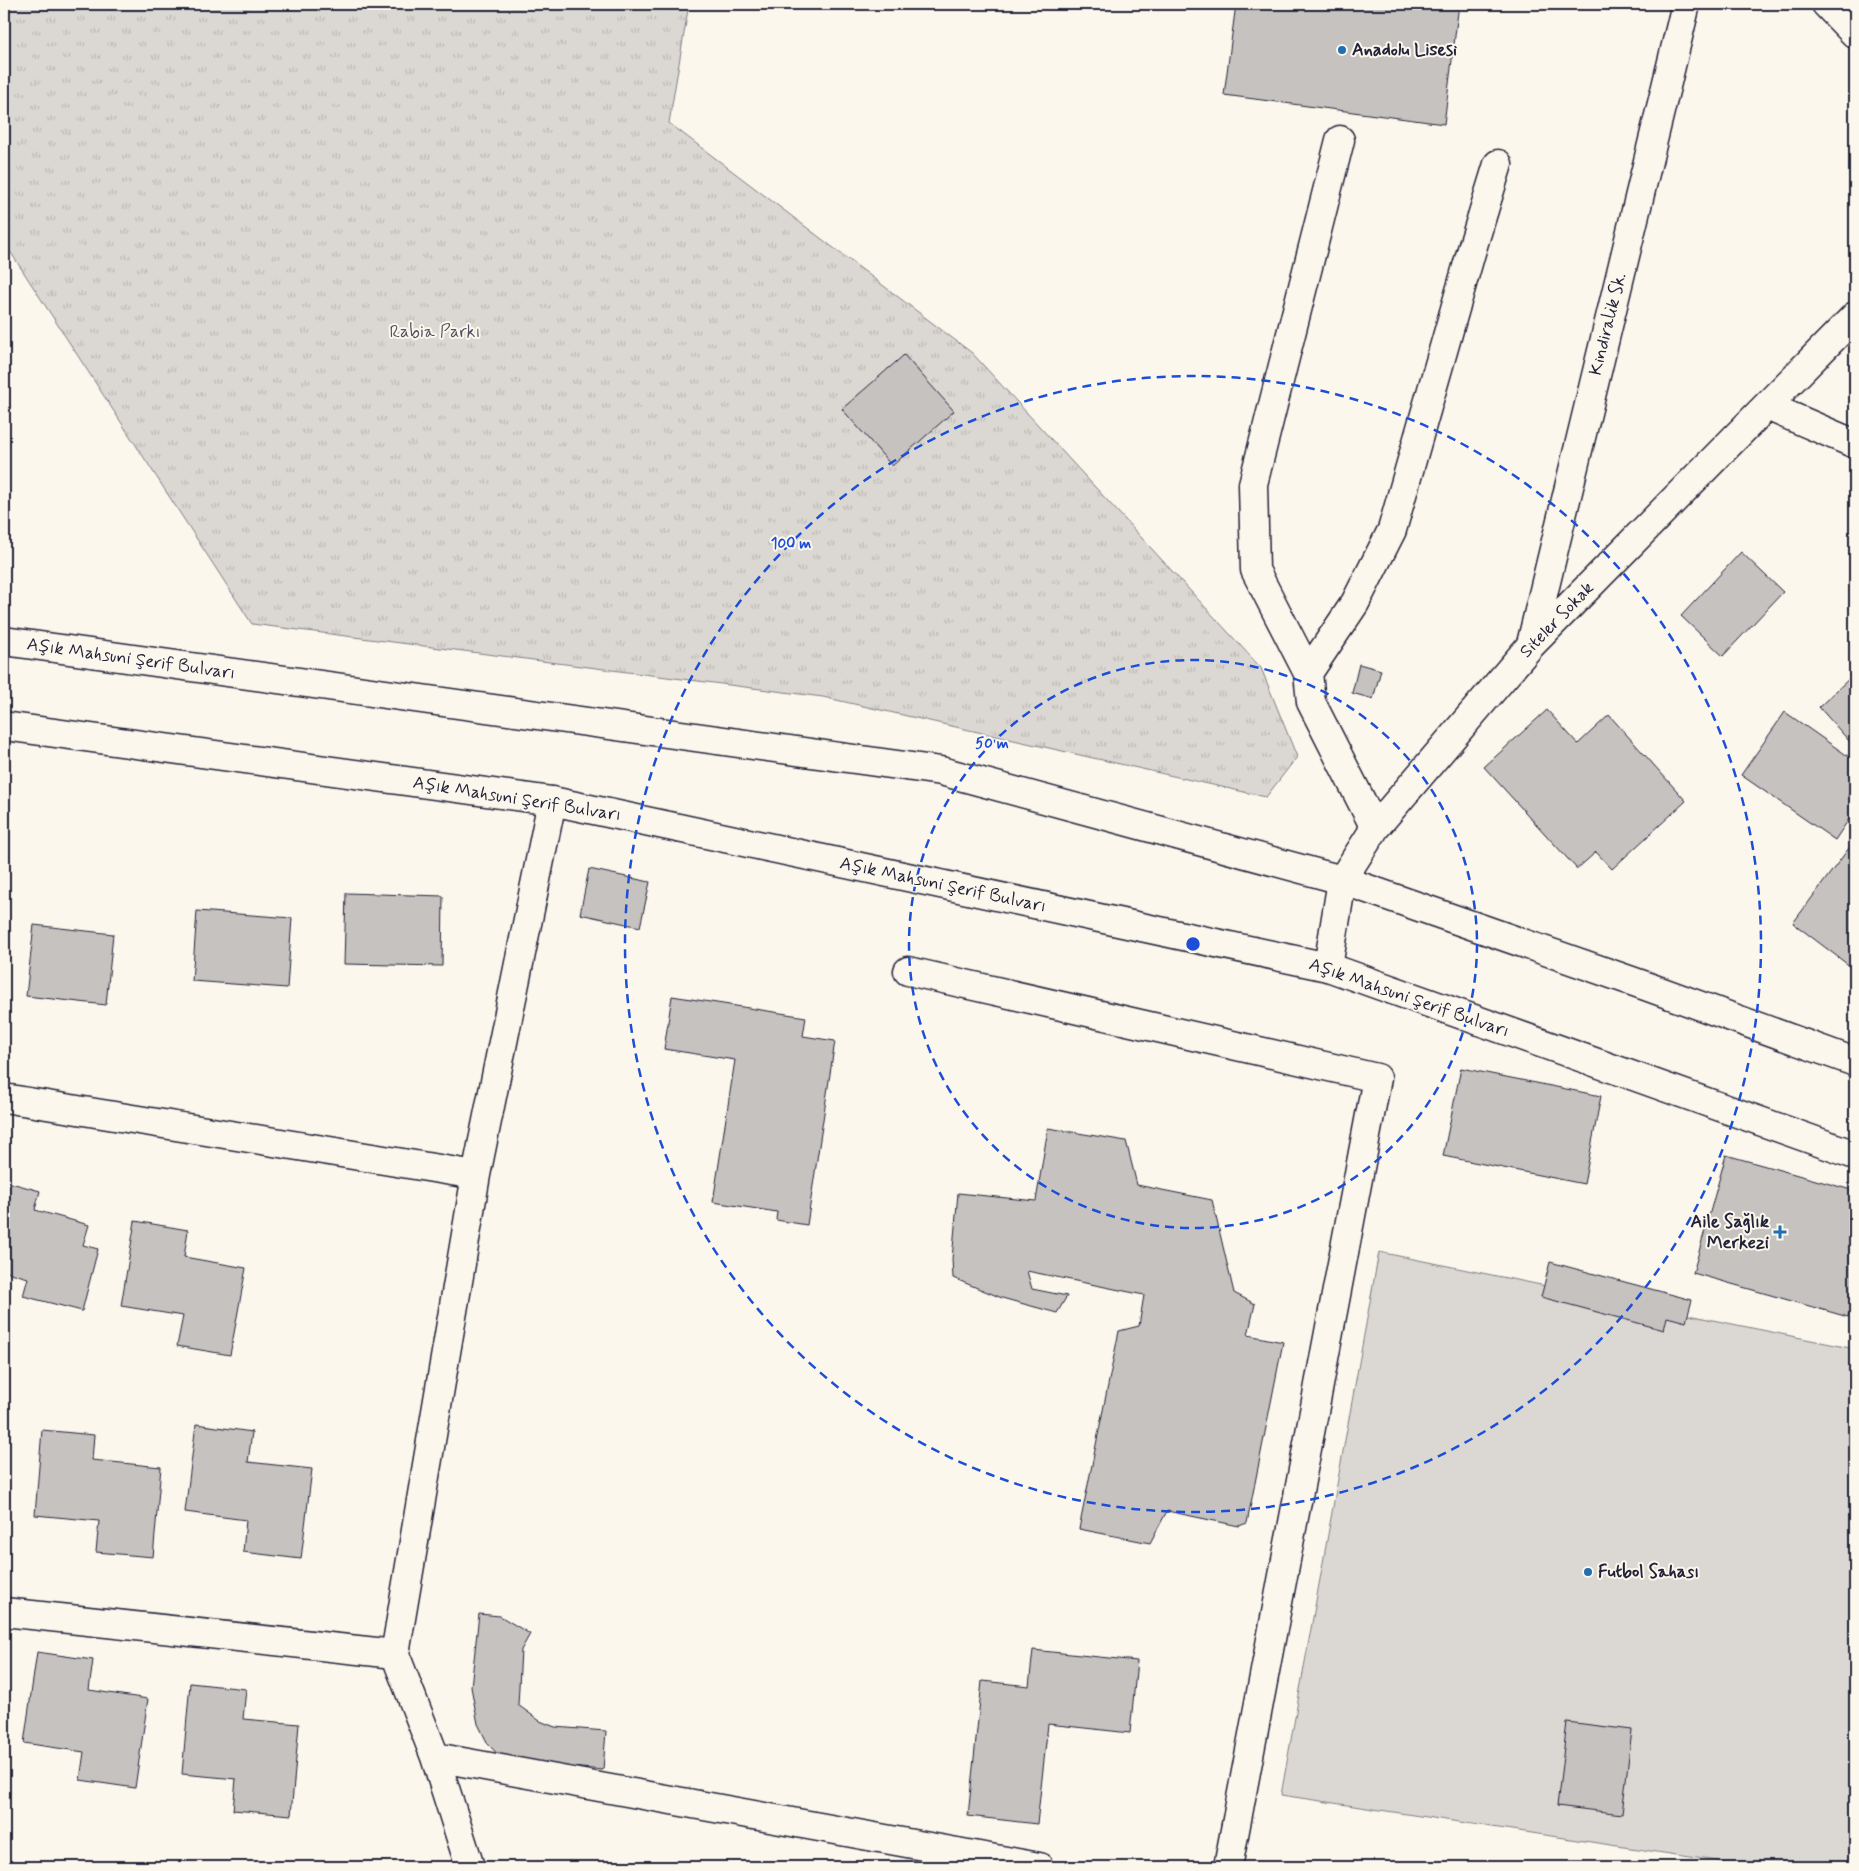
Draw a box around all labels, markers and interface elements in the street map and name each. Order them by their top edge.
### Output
place label: Anadolu Lisesi [1352,38,1457,62]
marker: Anadolu Lisesi [1336,44,1348,56]
street label: Kindiralik Sk. [1584,270,1632,378]
park label: Rabia Parkı [390,320,480,344]
text: 100 m [771,534,811,554]
street label: Siteler Sokak [1515,577,1599,663]
street label: Aşık Mahsuni Şerif Bulvarı [25,632,237,686]
text: 50 m [975,734,1009,754]
street label: Aşık Mahsuni Şerif Bulvarı [411,771,623,827]
street label: Aşık Mahsuni Şerif Bulvarı [838,851,1048,919]
centre of rings [1184,935,1202,953]
street label: Aşık Mahsuni Şerif Bulvarı [1306,952,1512,1044]
place label: Aile Sağlık Merkezi [1690,1210,1769,1255]
marker: Aile Sağlık Merkezi [1773,1225,1787,1239]
place label: Futbol Sahası [1598,1560,1699,1584]
marker: Futbol Sahası [1582,1566,1594,1578]

